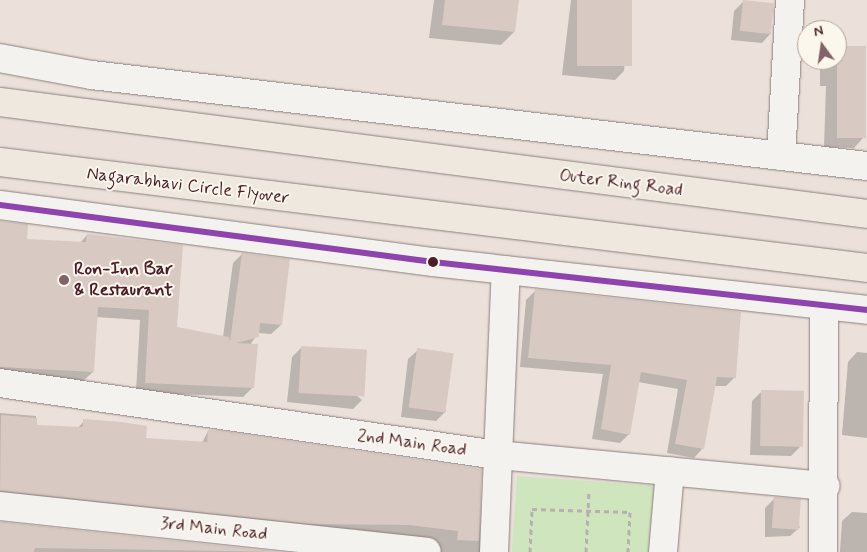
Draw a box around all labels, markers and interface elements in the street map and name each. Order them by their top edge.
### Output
north arrow [797,20,847,70]
text: N [812,22,825,41]
street label: Nagarabhavi Circle Flyover [86,163,290,209]
street label: Outer Ring Road [559,165,683,201]
unlabelled marker [428,257,438,267]
place label: Ron-Inn Bar & Restaurant [74,259,173,302]
marker: Ron-Inn Bar & Restaurant [58,274,70,286]
street label: 2nd Main Road [355,425,469,461]
street label: 3rd Main Road [158,513,270,545]

